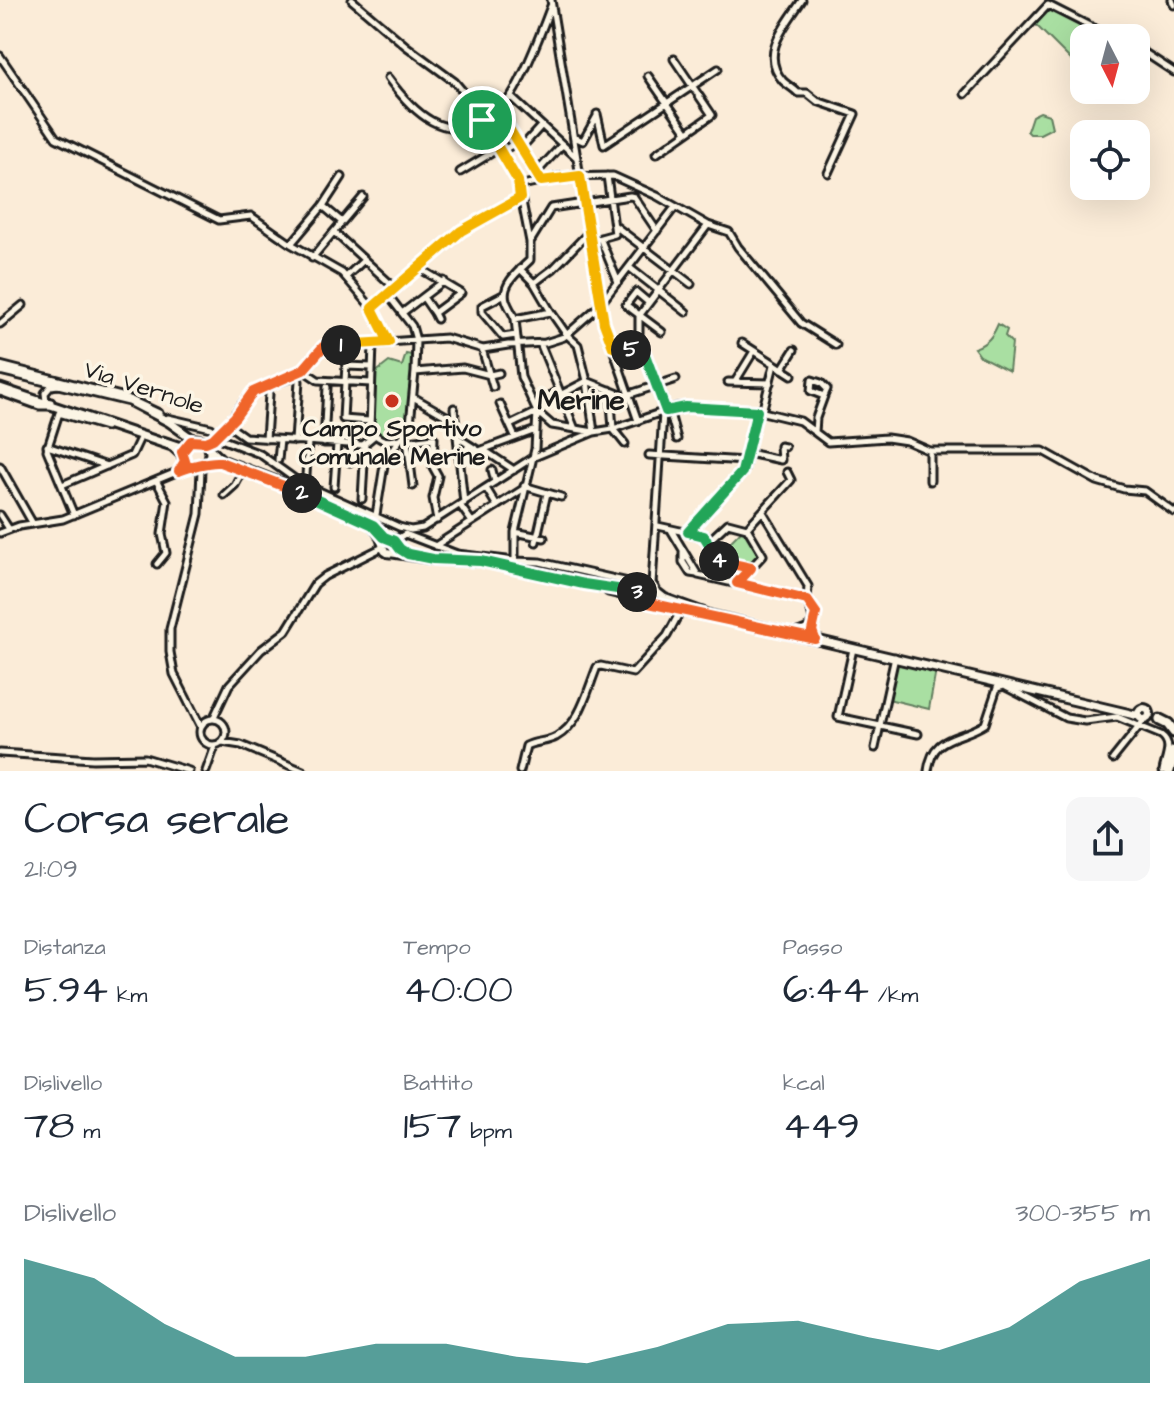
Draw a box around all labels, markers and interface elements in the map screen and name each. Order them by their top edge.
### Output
north arrow [1070,24,1150,104]
map controls [1070,24,1150,200]
pin [448,86,516,154]
icon: arrive [460,98,504,142]
button: locate [1070,120,1150,200]
pin: 1 [321,325,361,365]
text: 1 [340,329,342,360]
pin: 5 [611,330,651,370]
text: 5 [623,334,639,365]
street label: Via Vernole [79,353,208,423]
district label: Merine [537,381,625,420]
marker: Campo Sportivo Comunale Merine [383,392,401,410]
place label: Campo Sportivo Comunale Merine [299,412,485,474]
pin: 2 [282,473,322,513]
text: 2 [296,477,308,508]
pin: 4 [699,541,739,581]
text: 4 [712,545,726,576]
pin: 3 [617,572,657,612]
text: 3 [631,576,643,607]
text: Corsa serale [24,790,290,851]
button: share [1066,797,1150,881]
text: 21:09 [24,851,78,887]
text: Distanza [24,932,106,963]
text: Tempo [403,932,471,963]
text: Passo [783,932,842,963]
text: 5.94 [24,963,108,1018]
text: 40:00 [403,963,513,1018]
text: 6:44 [783,963,869,1018]
text: km [108,980,147,1011]
text: /km [869,980,918,1011]
text: Dislivello [24,1068,102,1099]
text: Battito [403,1068,473,1099]
text: kcal [783,1068,825,1099]
text: 78 [24,1099,75,1154]
text: 157 [403,1099,461,1154]
text: 449 [783,1099,860,1154]
text: m [75,1116,100,1147]
text: bpm [461,1116,512,1147]
text: Dislivello [24,1195,116,1231]
text: 300–355 m [1015,1195,1150,1231]

